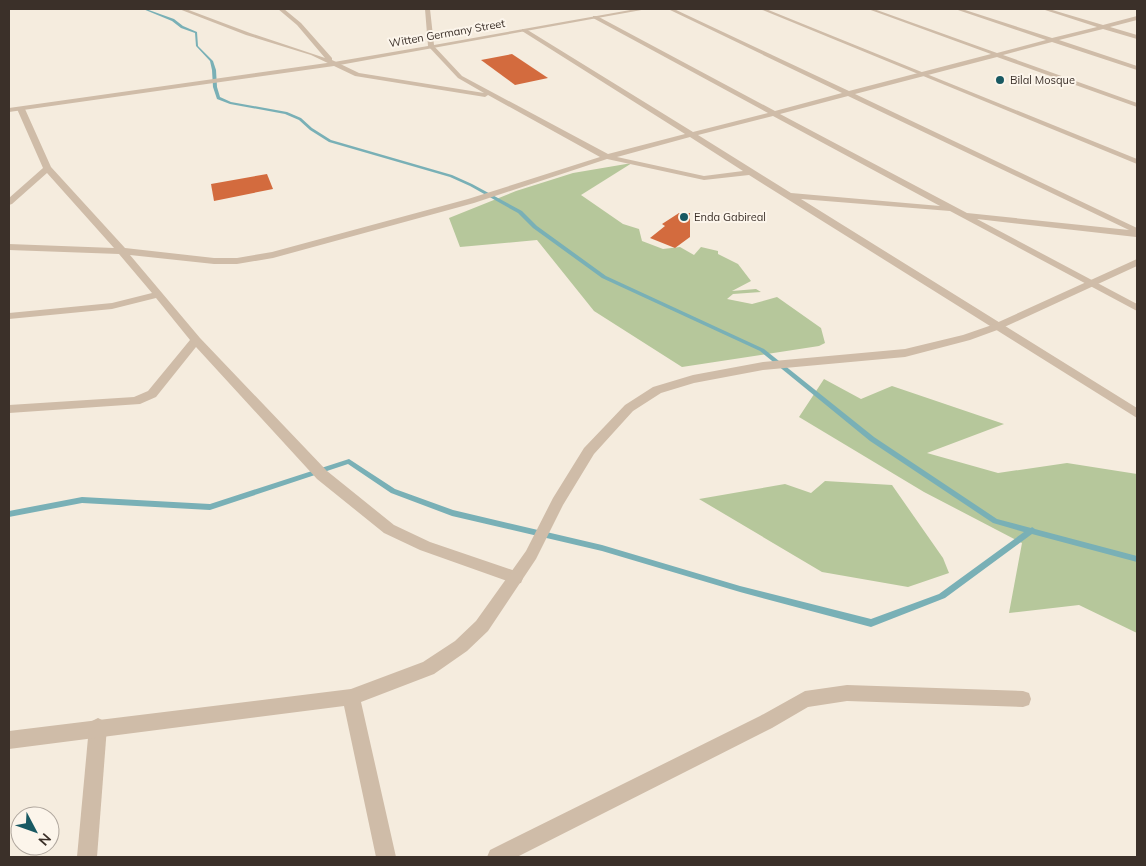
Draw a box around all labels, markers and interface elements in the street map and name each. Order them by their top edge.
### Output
street label: Witten Germany Street [388,16,506,50]
place label: Bilal Mosque [1010,73,1075,87]
marker: Bilal Mosque [994,74,1006,86]
place label: Enda Gabireal [694,210,766,224]
marker: Enda Gabireal [678,211,690,223]
north arrow [10,806,60,856]
text: N [35,830,55,849]

